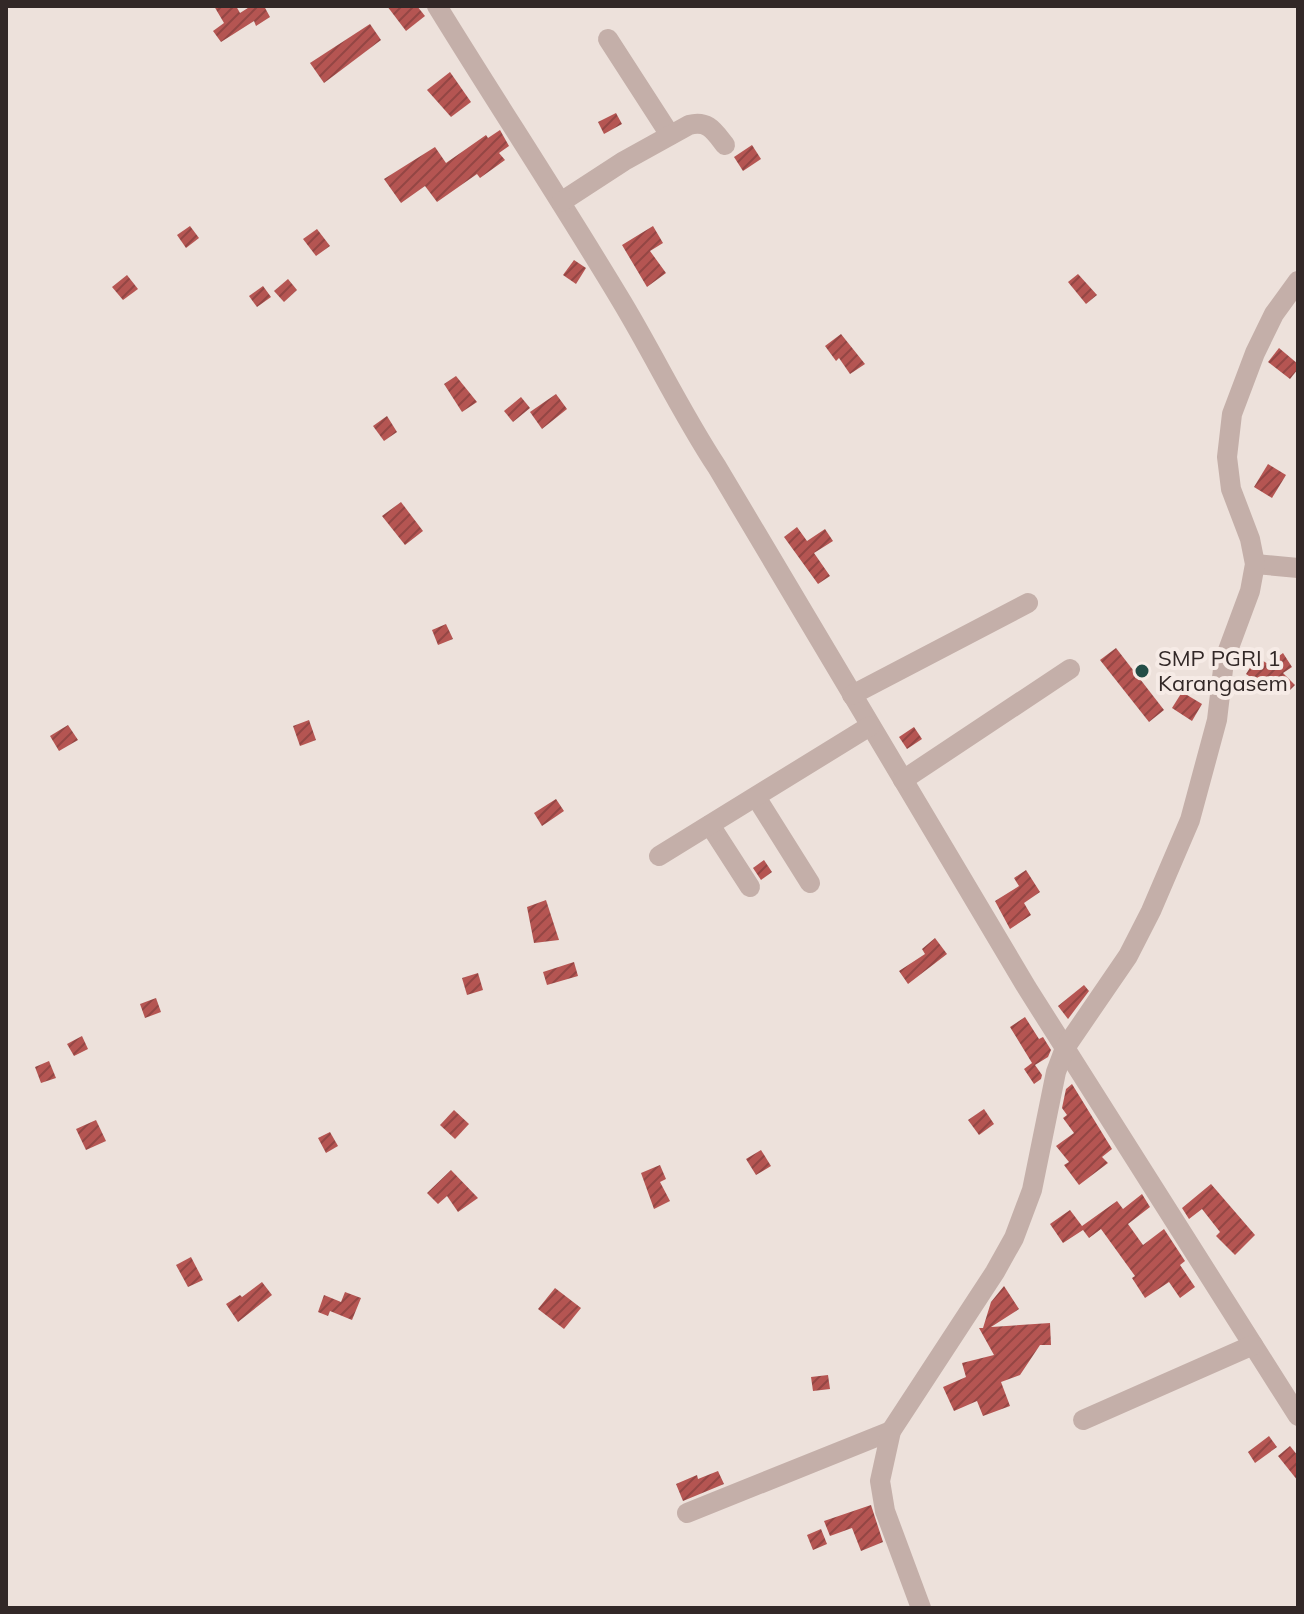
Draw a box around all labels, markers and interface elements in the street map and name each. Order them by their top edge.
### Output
place label: SMP PGRI 1 Karangasem [1158,644,1288,697]
marker: SMP PGRI 1 Karangasem [1133,662,1151,680]

